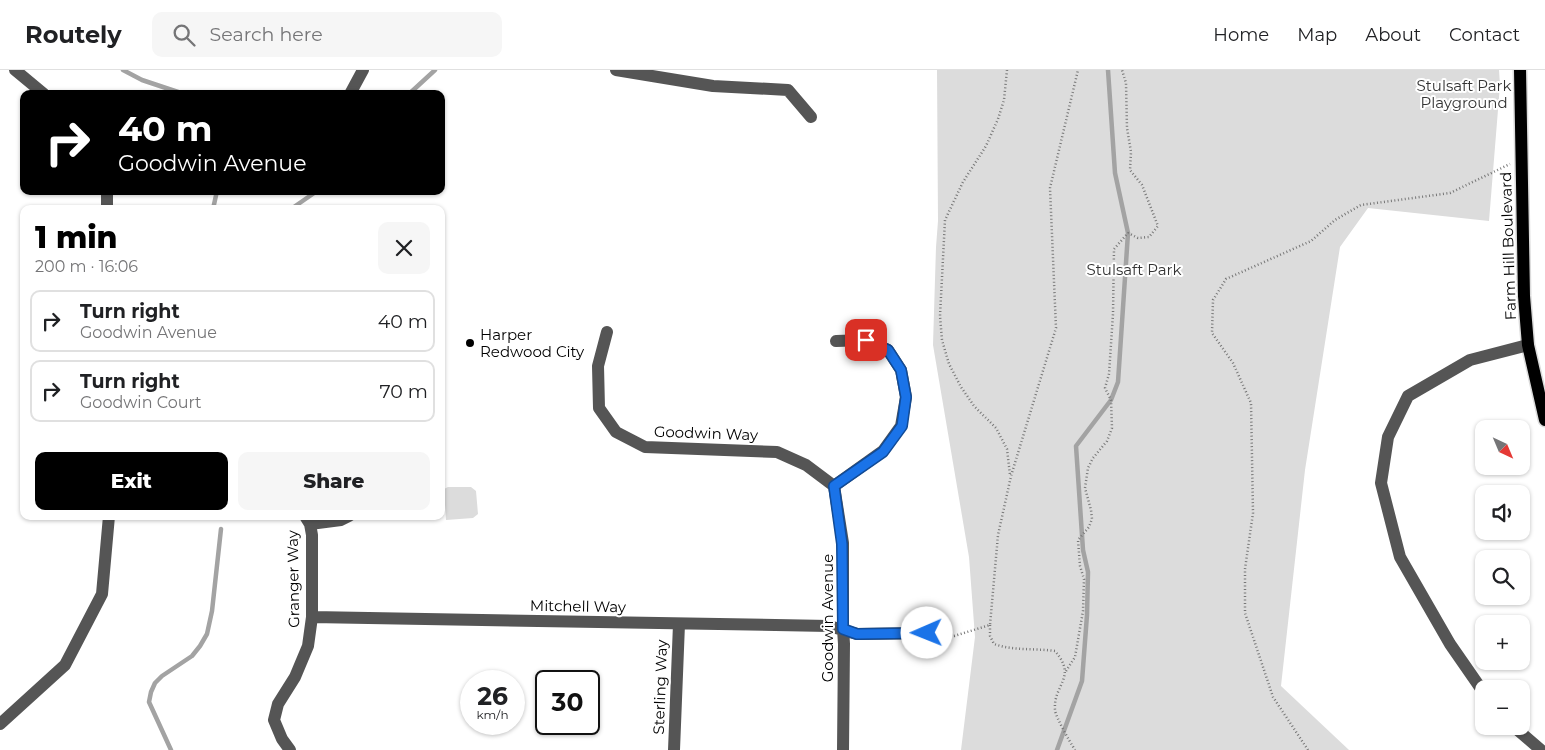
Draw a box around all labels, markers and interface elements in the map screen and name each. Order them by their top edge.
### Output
search box [152,12,502,57]
text: Routely [25,20,122,49]
icon: search [170,21,198,49]
text: Search here [210,23,323,46]
text: Home [1213,24,1269,46]
text: Map [1297,24,1337,46]
text: About [1365,24,1421,46]
text: Contact [1449,24,1520,46]
park label: Stulsaft Park Playground [1417,76,1512,112]
text: 40 m [118,107,213,150]
icon: right [35,110,100,175]
text: Goodwin Avenue [118,150,306,177]
street label: Farm Hill Boulevard [1496,171,1520,321]
text: 1 min [35,219,118,256]
button: close [378,222,430,274]
text: 200 m · 16:06 [35,257,138,276]
park label: Stulsaft Park [1087,260,1182,279]
text: Turn right [80,300,180,323]
icon: right [37,307,65,335]
text: 40 m [378,310,428,333]
pin [845,319,887,361]
text: Goodwin Avenue [80,323,217,342]
place label: Harper Redwood City [480,325,585,361]
icon: arrive [852,326,880,354]
marker: Harper Redwood City [464,337,476,349]
text: Turn right [80,370,180,393]
icon: right [37,377,65,405]
text: 70 m [379,380,428,403]
text: Goodwin Court [80,393,202,412]
north arrow [1475,420,1530,475]
map controls [1475,420,1530,735]
street label: Goodwin Way [653,422,759,444]
button: Exit [35,452,228,510]
button: Share [238,452,430,510]
button: sound [1475,485,1530,540]
street label: Granger Way [283,529,303,628]
button: search [1475,550,1530,605]
street label: Goodwin Avenue [818,554,837,682]
street label: Mitchell Way [530,596,627,616]
position arrow [900,606,952,658]
button: + [1475,615,1530,670]
street label: Sterling Way [649,638,671,735]
speed limit sign: 30 [535,670,600,735]
button: − [1475,680,1530,735]
text: 26 [477,681,508,711]
text: km/h [476,707,509,722]

